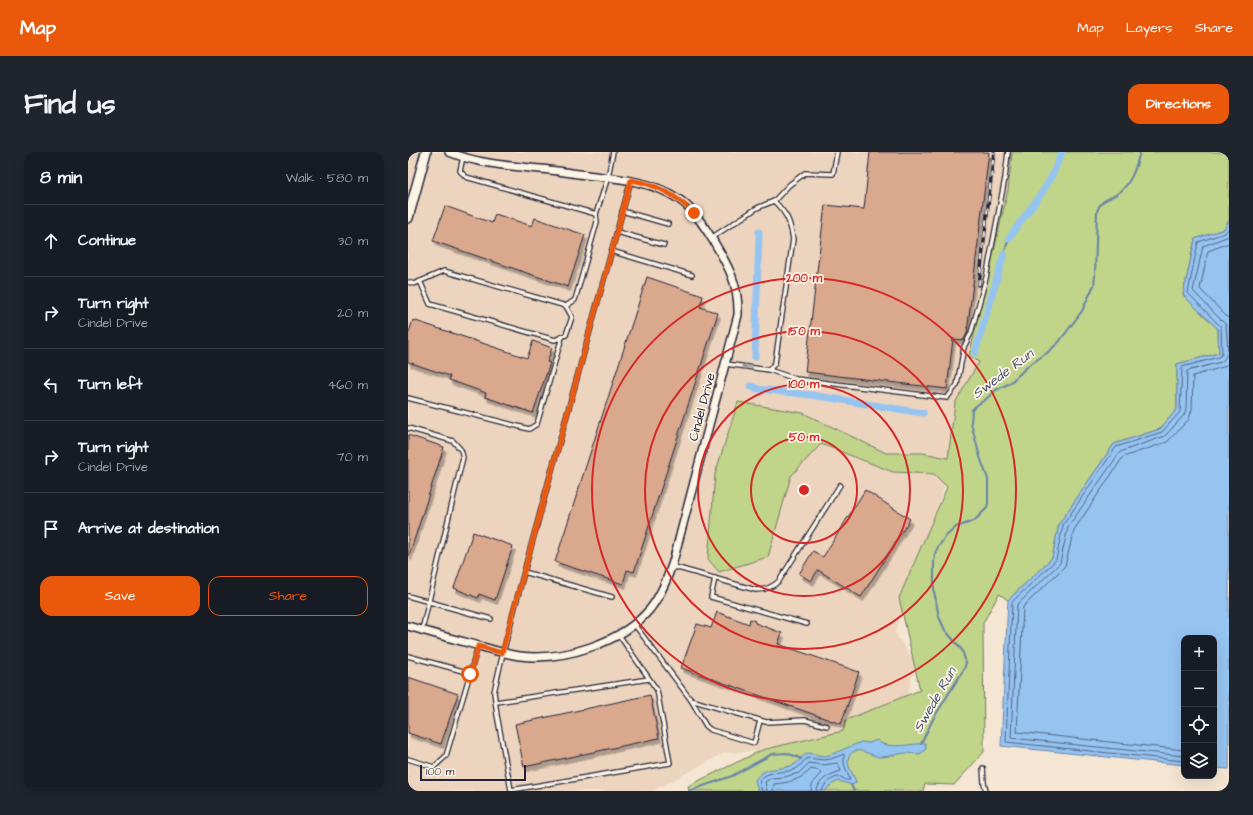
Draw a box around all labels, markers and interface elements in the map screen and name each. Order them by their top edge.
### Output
text: Map [20,15,56,42]
text: Map [1077,18,1104,38]
text: Layers [1126,18,1173,38]
text: Share [1195,18,1233,38]
button: Directions [1128,84,1229,124]
text: Find us [24,85,115,124]
text: 8 min [40,166,82,190]
text: Walk · 580 m [286,169,368,187]
route end [685,204,703,222]
icon: ahead [40,230,62,252]
text: Continue [78,230,136,251]
text: 30 m [338,232,368,250]
text: 200 m [785,270,823,287]
text: Turn right [78,293,149,314]
icon: right [40,302,62,324]
text: 20 m [337,304,368,322]
text: Cindel Drive [78,314,148,332]
text: 150 m [788,323,821,340]
water label: Swede Run [968,344,1039,404]
one-way arrow [741,364,754,370]
street label: Cindel Drive [684,371,720,443]
icon: left [40,374,62,396]
text: Turn left [78,374,142,395]
text: 460 m [327,376,368,394]
text: 100 m [789,376,820,393]
text: 50 m [789,429,820,446]
text: Turn right [78,437,149,458]
icon: right [40,446,62,468]
text: 70 m [336,448,368,466]
text: Cindel Drive [78,458,148,476]
centre of rings [797,483,811,497]
icon: arrive [40,518,62,540]
text: Arrive at destination [78,518,219,539]
button: Save [40,576,200,616]
button: Share [208,576,368,616]
map controls [1181,635,1217,779]
button: + [1181,635,1217,671]
water label: Swede Run [908,663,962,736]
route start [461,665,479,683]
button: − [1181,671,1217,707]
button: locate [1181,707,1217,743]
button: layers [1181,743,1217,779]
scale bar [420,763,526,782]
text: 100 m [426,764,454,779]

